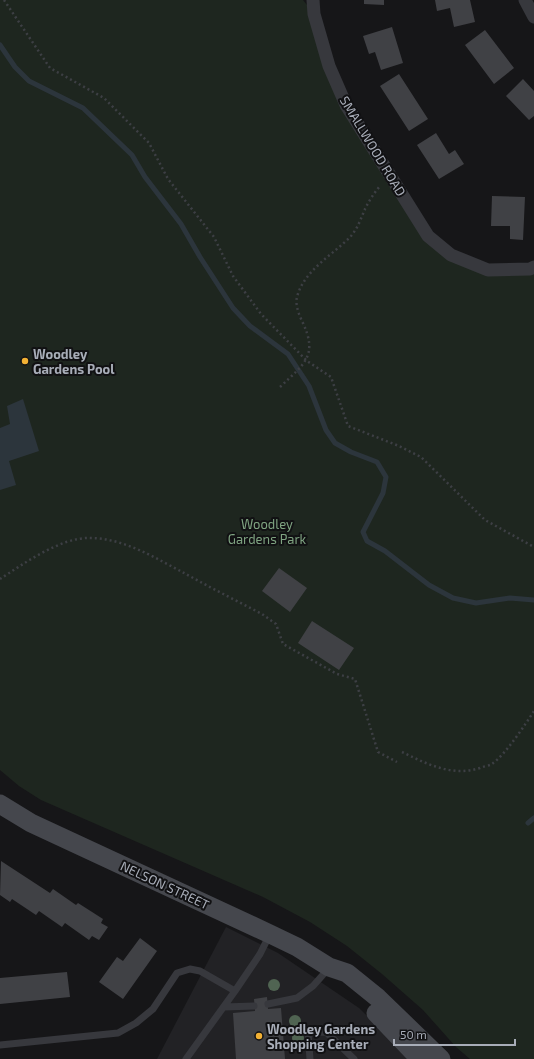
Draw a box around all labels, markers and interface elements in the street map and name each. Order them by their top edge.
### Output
street label: SMALLWOOD ROAD [337,93,409,199]
place label: Woodley Gardens Pool [33,346,115,377]
marker: Woodley Gardens Pool [20,356,30,366]
park label: Woodley Gardens Park [228,516,307,547]
street label: NELSON STREET [118,857,212,913]
place label: Woodley Gardens Shopping Center [267,1021,375,1052]
scale bar [394,1021,515,1047]
text: 50 m [400,1027,427,1041]
marker: Woodley Gardens Shopping Center [254,1031,264,1041]

